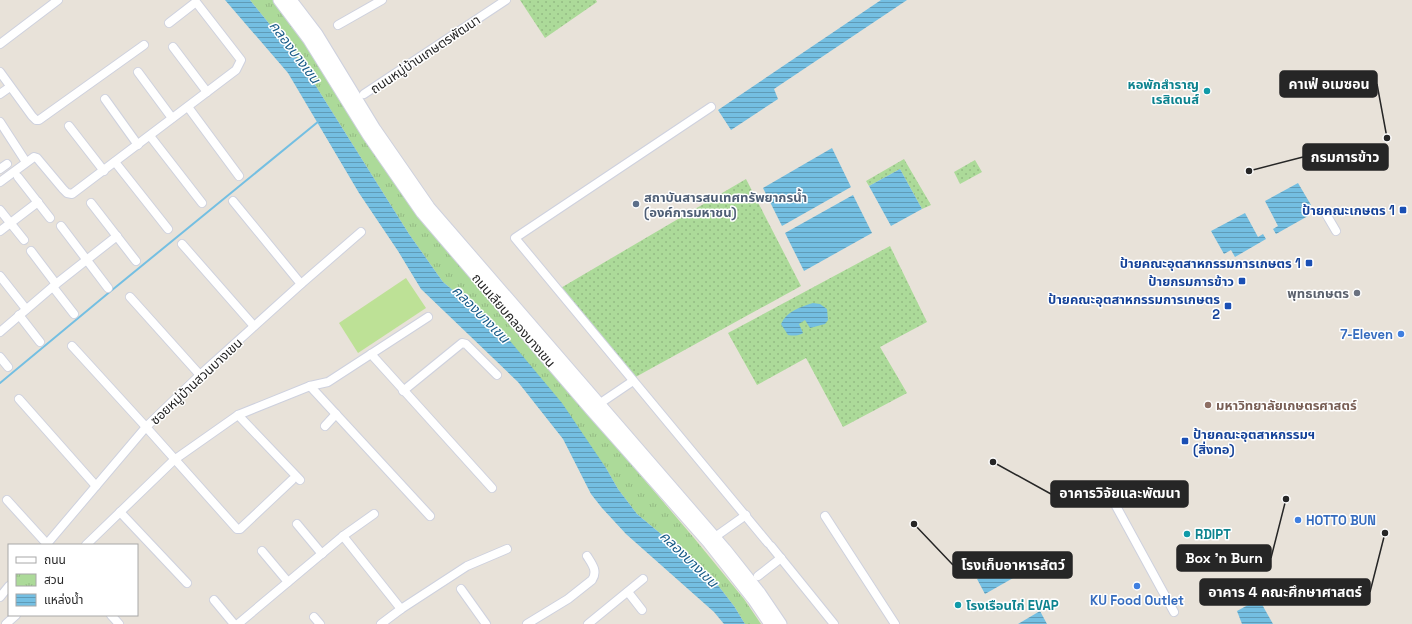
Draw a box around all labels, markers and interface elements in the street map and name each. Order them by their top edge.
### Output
street label: ถนนหมู่บ้านเกษตรพัฒนา [367,11,484,98]
water label: คลองบางเขน [266,17,325,88]
callout: คาเฟ่ อเมซอน [1280,71,1377,97]
text: คาเฟ่ อเมซอน [1288,75,1370,93]
place label: หอพักสำราญ เรสิเดนส์ [1128,76,1199,108]
marker: หอพักสำราญ เรสิเดนส์ [1202,86,1212,96]
callout: กรมการข้าว [1303,144,1388,170]
text: กรมการข้าว [1311,148,1379,166]
place label: สถาบันสารสนเทศทรัพยากรน้ำ (องค์การมหาชน) [644,188,807,221]
marker: สถาบันสารสนเทศทรัพยากรน้ำ (องค์การมหาชน) [631,199,641,209]
place label: ป้ายคณะเกษตร 1 [1302,202,1395,219]
marker: ป้ายคณะเกษตร 1 [1398,205,1408,215]
place label: ป้ายคณะอุตสาหกรรมการเกษตร 1 [1120,255,1301,272]
marker: ป้ายคณะอุตสาหกรรมการเกษตร 1 [1304,258,1314,268]
street label: ถนนเลียบคลองบางเขน [468,270,559,371]
place label: ป้ายกรมการข้าว [1148,273,1234,290]
marker: ป้ายกรมการข้าว [1237,276,1247,286]
water label: คลองบางเขน [448,281,515,348]
place label: พุทธเกษตร [1287,285,1349,302]
marker: พุทธเกษตร [1352,288,1362,298]
place label: ป้ายคณะอุตสาหกรรมการเกษตร 2 [1048,291,1220,323]
marker: ป้ายคณะอุตสาหกรรมการเกษตร 2 [1223,301,1233,311]
place label: 7-Eleven [1340,326,1393,343]
marker: 7-Eleven [1396,329,1406,339]
street label: ซอยหมู่บ้านสวนบางเขน [147,334,246,428]
place label: มหาวิทยาลัยเกษตรศาสตร์ [1216,397,1357,414]
marker: มหาวิทยาลัยเกษตรศาสตร์ [1203,400,1213,410]
place label: ป้ายคณะอุตสาหกรรมฯ (สิ่งทอ) [1193,426,1315,458]
marker: ป้ายคณะอุตสาหกรรมฯ (สิ่งทอ) [1180,436,1190,446]
callout: อาคารวิจัยและพัฒนา [1051,481,1188,507]
text: อาคารวิจัยและพัฒนา [1059,484,1181,502]
place label: HOTTO BUN [1306,512,1376,529]
marker: HOTTO BUN [1293,515,1303,525]
place label: RDIPT [1195,526,1231,543]
water label: คลองบางเขน [656,527,723,592]
marker: RDIPT [1182,529,1192,539]
legend [8,544,138,616]
callout: Box 'n Burn [1177,545,1271,571]
text: Box 'n Burn [1185,549,1263,567]
text: ถนน [44,552,66,568]
callout: โรงเก็บอาหารสัตว์ [953,552,1072,578]
text: โรงเก็บอาหารสัตว์ [961,556,1065,574]
text: สวน [44,572,64,588]
callout: อาคาร 4 คณะศึกษาศาสตร์ [1200,579,1370,605]
marker: KU Food Outlet [1132,581,1142,591]
text: อาคาร 4 คณะศึกษาศาสตร์ [1208,583,1362,601]
text: แหล่งน้ำ [44,591,83,608]
place label: KU Food Outlet [1090,592,1184,609]
place label: โรงเรือนไก่ EVAP [966,597,1059,614]
marker: โรงเรือนไก่ EVAP [953,600,963,610]

